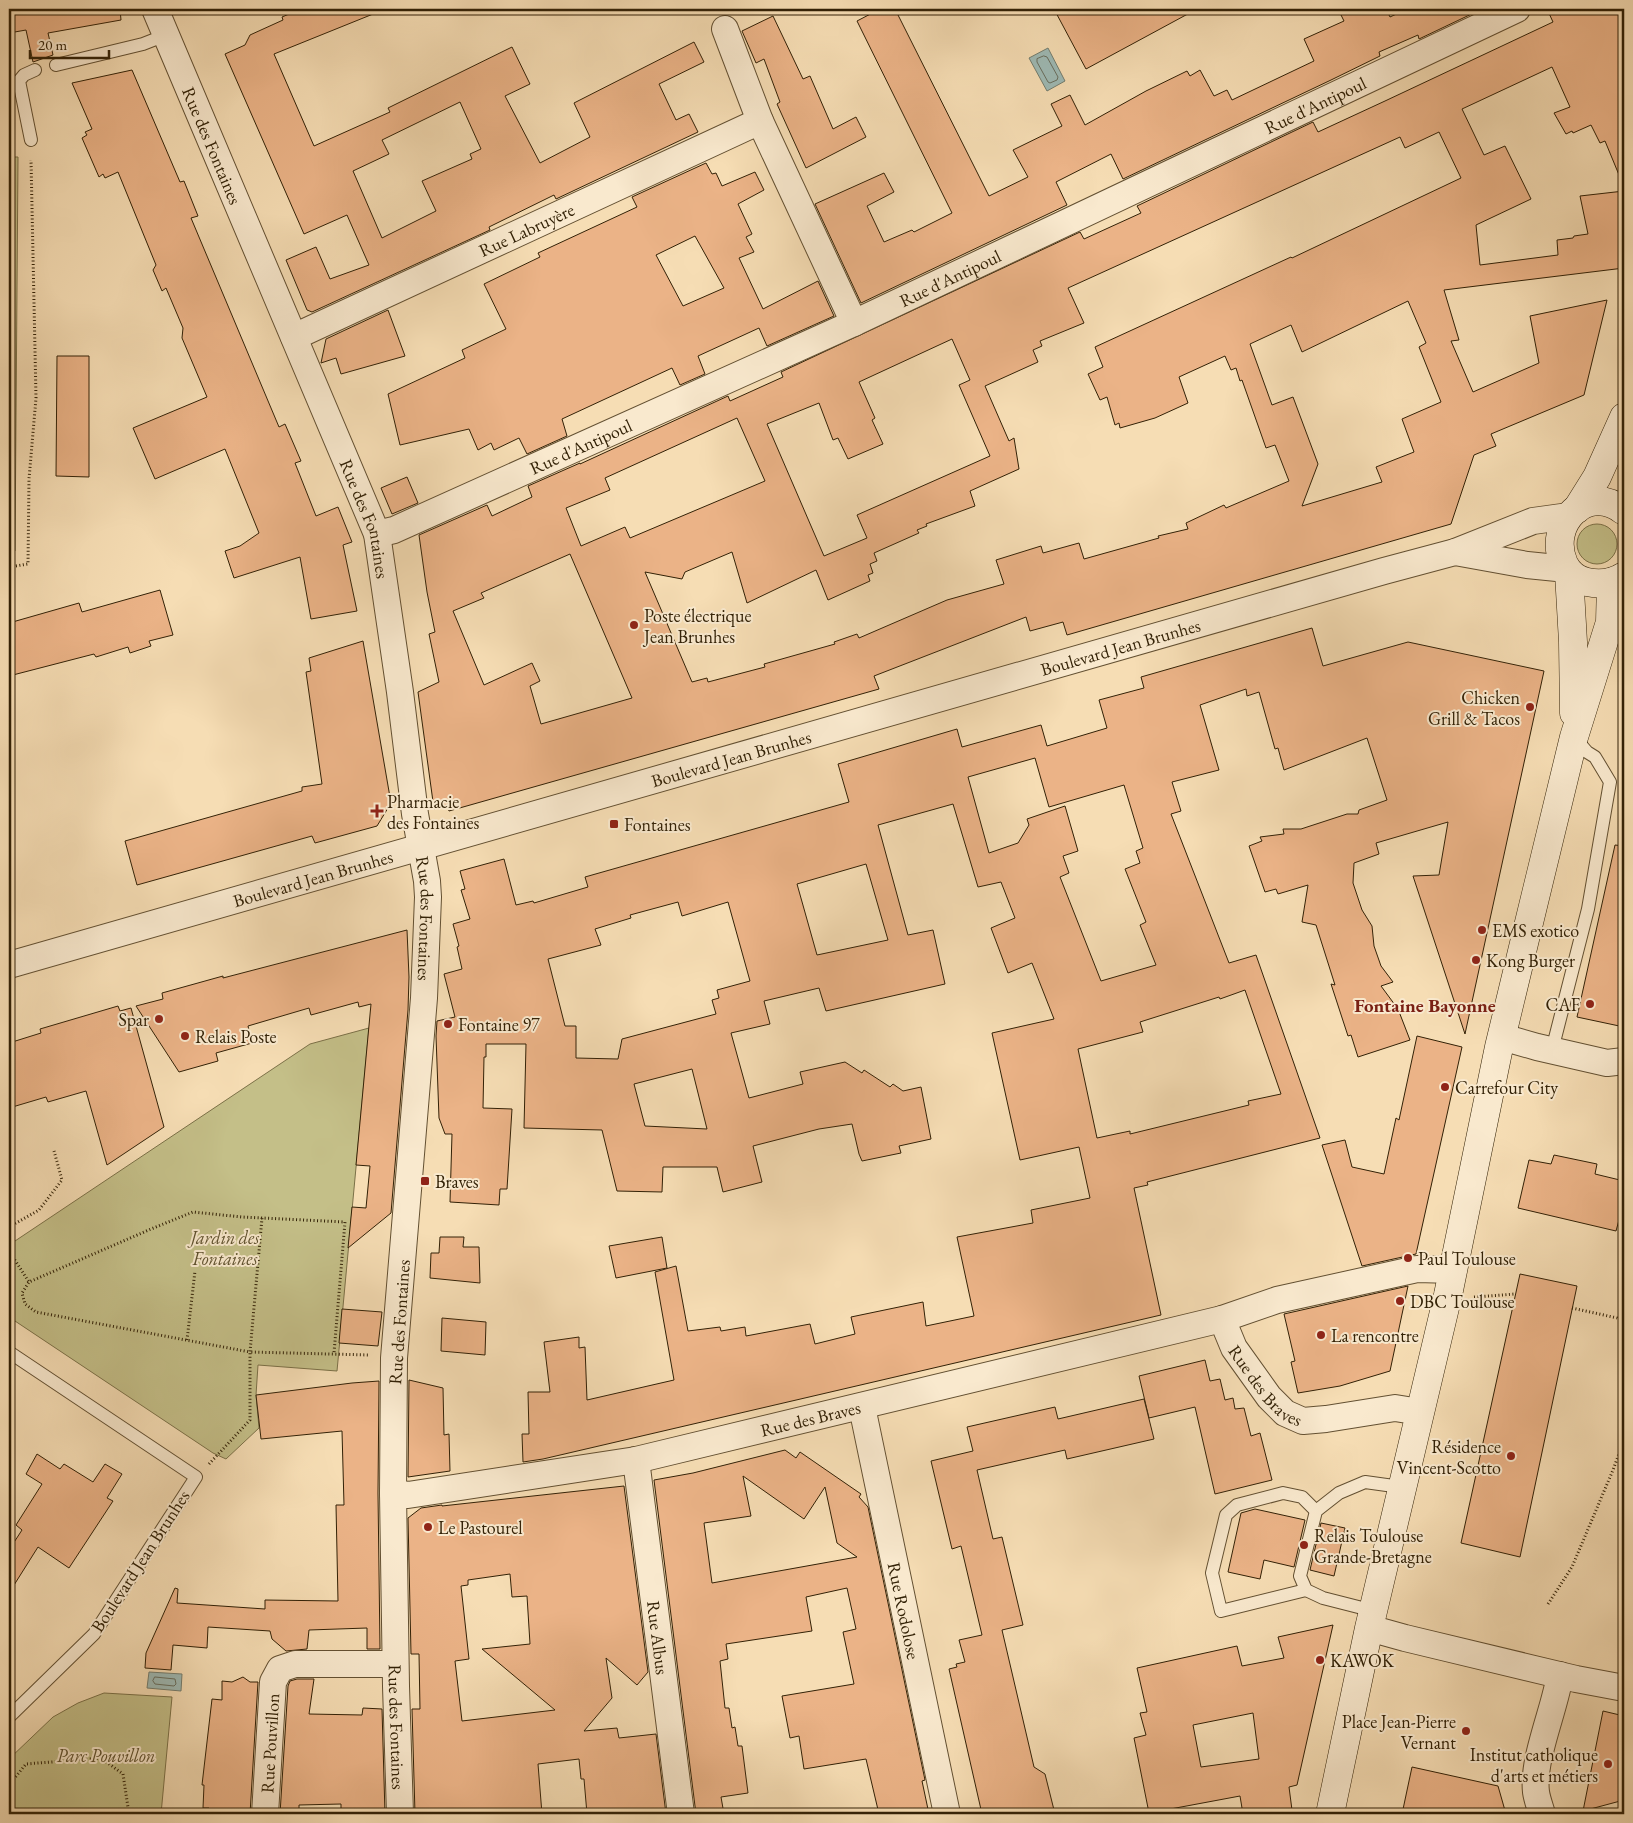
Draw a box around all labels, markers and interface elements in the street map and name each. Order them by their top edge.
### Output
scale bar [30,28,109,60]
text: 20 m [38,35,67,54]
street label: Rue d'Antipoul [1260,71,1370,139]
street label: Rue des Fontaines [178,83,248,208]
street label: Rue Labruyère [475,197,578,261]
street label: Rue d'Antipoul [895,244,1004,311]
street label: Rue d'Antipoul [526,413,635,479]
street label: Rue des Fontaines [335,455,395,580]
place label: Poste électrique Jean Brunhes [642,604,752,648]
street label: Boulevard Jean Brunhes [1038,613,1203,680]
marker: Poste électrique Jean Brunhes [628,619,640,631]
place label: Chicken Grill & Tacos [1428,686,1520,730]
marker: Chicken Grill & Tacos [1524,701,1536,713]
street label: Boulevard Jean Brunhes [648,724,814,792]
place label: Pharmacie des Fontaines [387,790,479,834]
marker: Pharmacie des Fontaines [371,805,383,817]
place label: Fontaines [624,813,691,836]
marker: Fontaines [608,818,620,830]
street label: Boulevard Jean Brunhes [230,844,395,912]
street label: Rue des Fontaines [411,854,440,982]
place label: EMS exotico [1492,919,1579,942]
marker: EMS exotico [1476,924,1488,936]
place label: Kong Burger [1486,949,1575,972]
marker: Kong Burger [1470,954,1482,966]
district label: Fontaine Bayonne [1354,993,1496,1018]
place label: CAF [1546,993,1580,1016]
marker: CAF [1584,998,1596,1010]
place label: Spar [118,1008,149,1031]
marker: Spar [153,1013,165,1025]
place label: Fontaine 97 [458,1013,540,1036]
marker: Fontaine 97 [442,1018,454,1030]
place label: Relais Poste [195,1025,277,1048]
marker: Relais Poste [179,1030,191,1042]
place label: Carrefour City [1455,1076,1558,1099]
marker: Carrefour City [1439,1081,1451,1093]
place label: Braves [435,1170,479,1193]
marker: Braves [419,1175,431,1187]
park label: Jardin des Fontaines [187,1226,260,1270]
place label: Paul Toulouse [1418,1247,1516,1270]
marker: Paul Toulouse [1402,1252,1414,1264]
street label: Rue des Fontaines [383,1259,415,1385]
place label: DBC Toulouse [1410,1290,1515,1313]
marker: DBC Toulouse [1394,1295,1406,1307]
place label: La rencontre [1331,1324,1419,1347]
marker: La rencontre [1315,1329,1327,1341]
street label: Rue des Braves [1224,1340,1306,1431]
street label: Rue des Braves [758,1395,863,1441]
place label: Résidence Vincent-Scotto [1397,1435,1501,1479]
marker: Résidence Vincent-Scotto [1505,1450,1517,1462]
street label: Boulevard Jean Brunhes [85,1485,195,1636]
place label: Le Pastourel [438,1516,523,1539]
marker: Le Pastourel [422,1521,434,1533]
place label: Relais Toulouse Grande-Bretagne [1314,1524,1432,1568]
marker: Relais Toulouse Grande-Bretagne [1298,1539,1310,1551]
street label: Rue Rodolose [883,1560,926,1661]
street label: Rue Albus [642,1599,675,1676]
place label: KAWOK [1330,1649,1395,1672]
marker: KAWOK [1314,1654,1326,1666]
street label: Rue des Fontaines [384,1664,411,1790]
street label: Rue Pouvillon [255,1692,284,1794]
place label: Place Jean-Pierre Vernant [1342,1710,1456,1754]
marker: Place Jean-Pierre Vernant [1460,1725,1472,1737]
place label: Institut catholique d'arts et métiers [1470,1743,1598,1787]
park label: Parc Pouvillon [57,1744,155,1767]
marker: Institut catholique d'arts et métiers [1602,1758,1614,1770]

